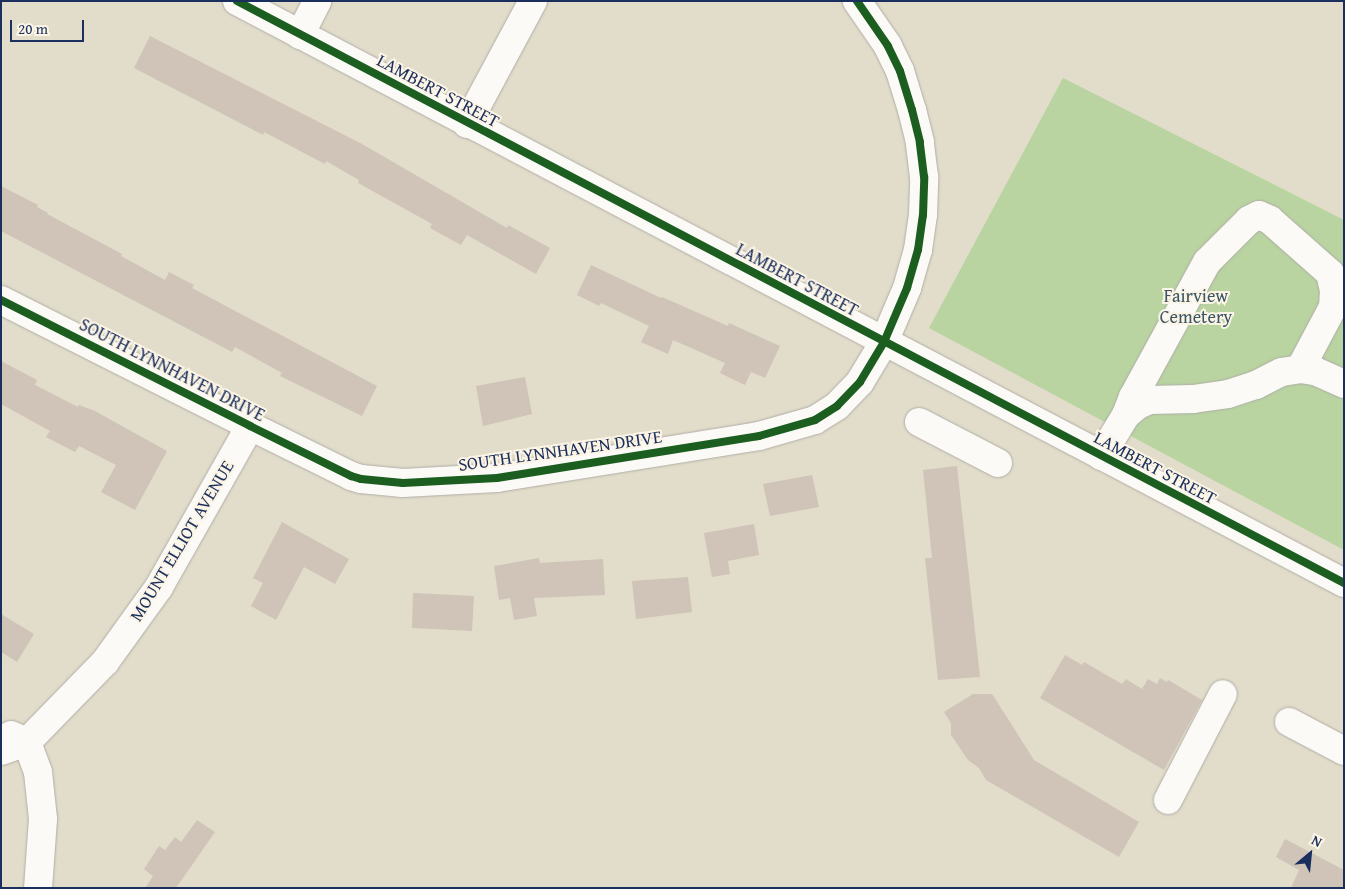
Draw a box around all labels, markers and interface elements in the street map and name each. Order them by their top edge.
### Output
scale bar [12,10,86,42]
text: 20 m [18,18,48,39]
street label: LAMBERT STREET [373,50,503,132]
street label: LAMBERT STREET [732,239,862,321]
park label: Fairview Cemetery [1160,286,1232,328]
street label: SOUTH LYNNHAVEN DRIVE [76,314,268,426]
street label: SOUTH LYNNHAVEN DRIVE [457,426,663,476]
street label: LAMBERT STREET [1090,427,1220,509]
street label: MOUNT ELLIOT AVENUE [125,457,239,625]
north arrow [1285,829,1335,879]
text: N [1308,830,1326,852]

